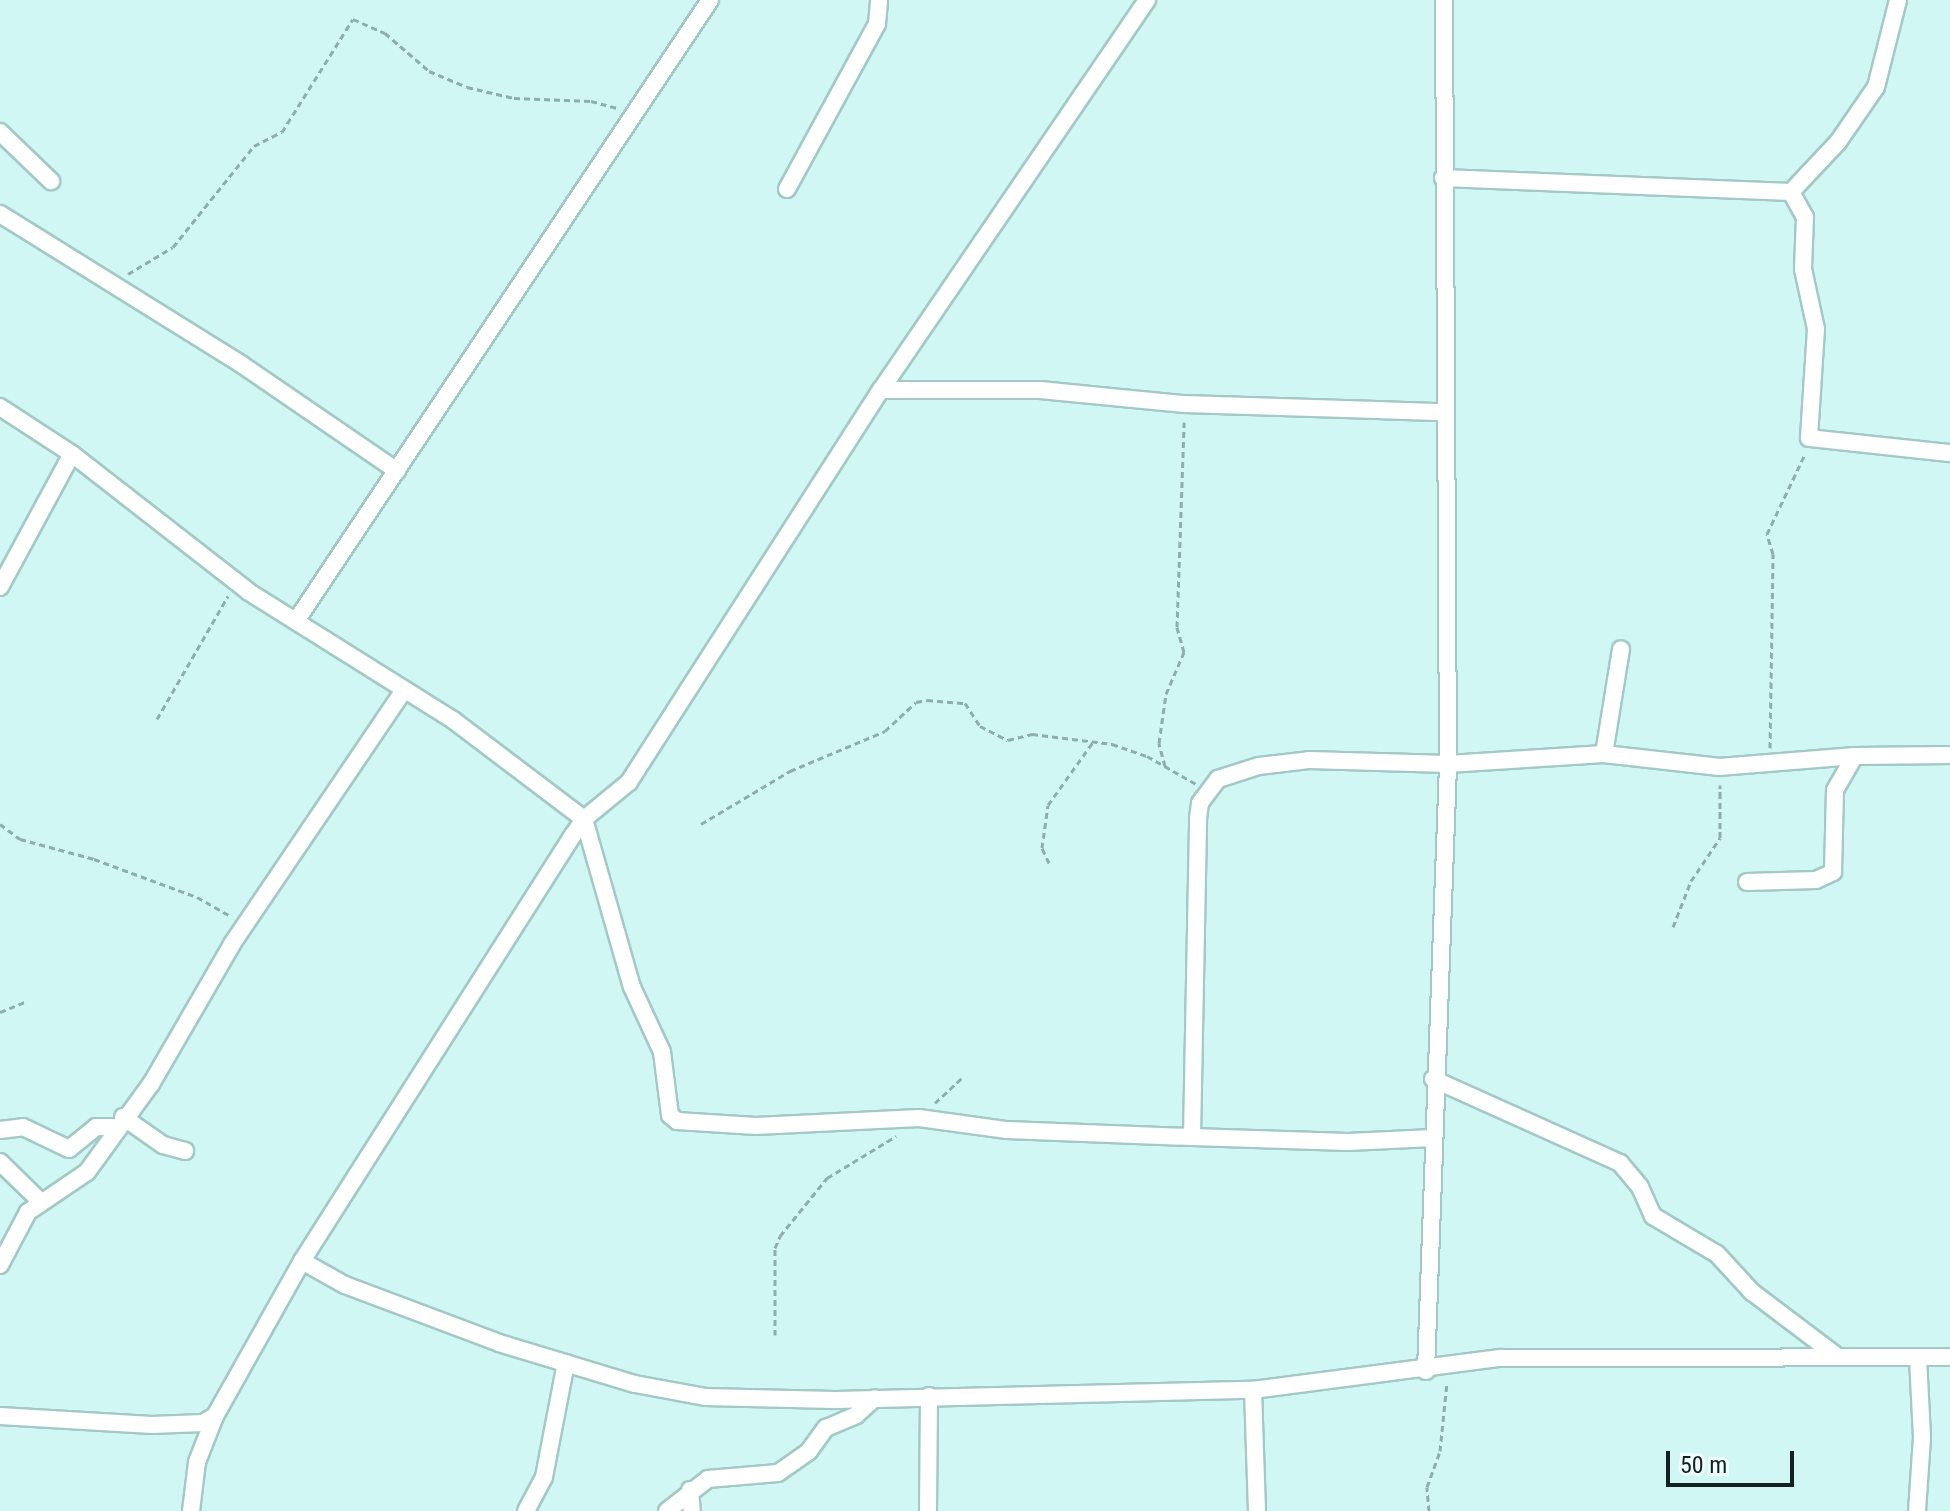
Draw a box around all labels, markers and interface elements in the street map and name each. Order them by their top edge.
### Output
scale bar [1670,1435,1798,1485]
text: 50 m [1680,1451,1727,1479]

